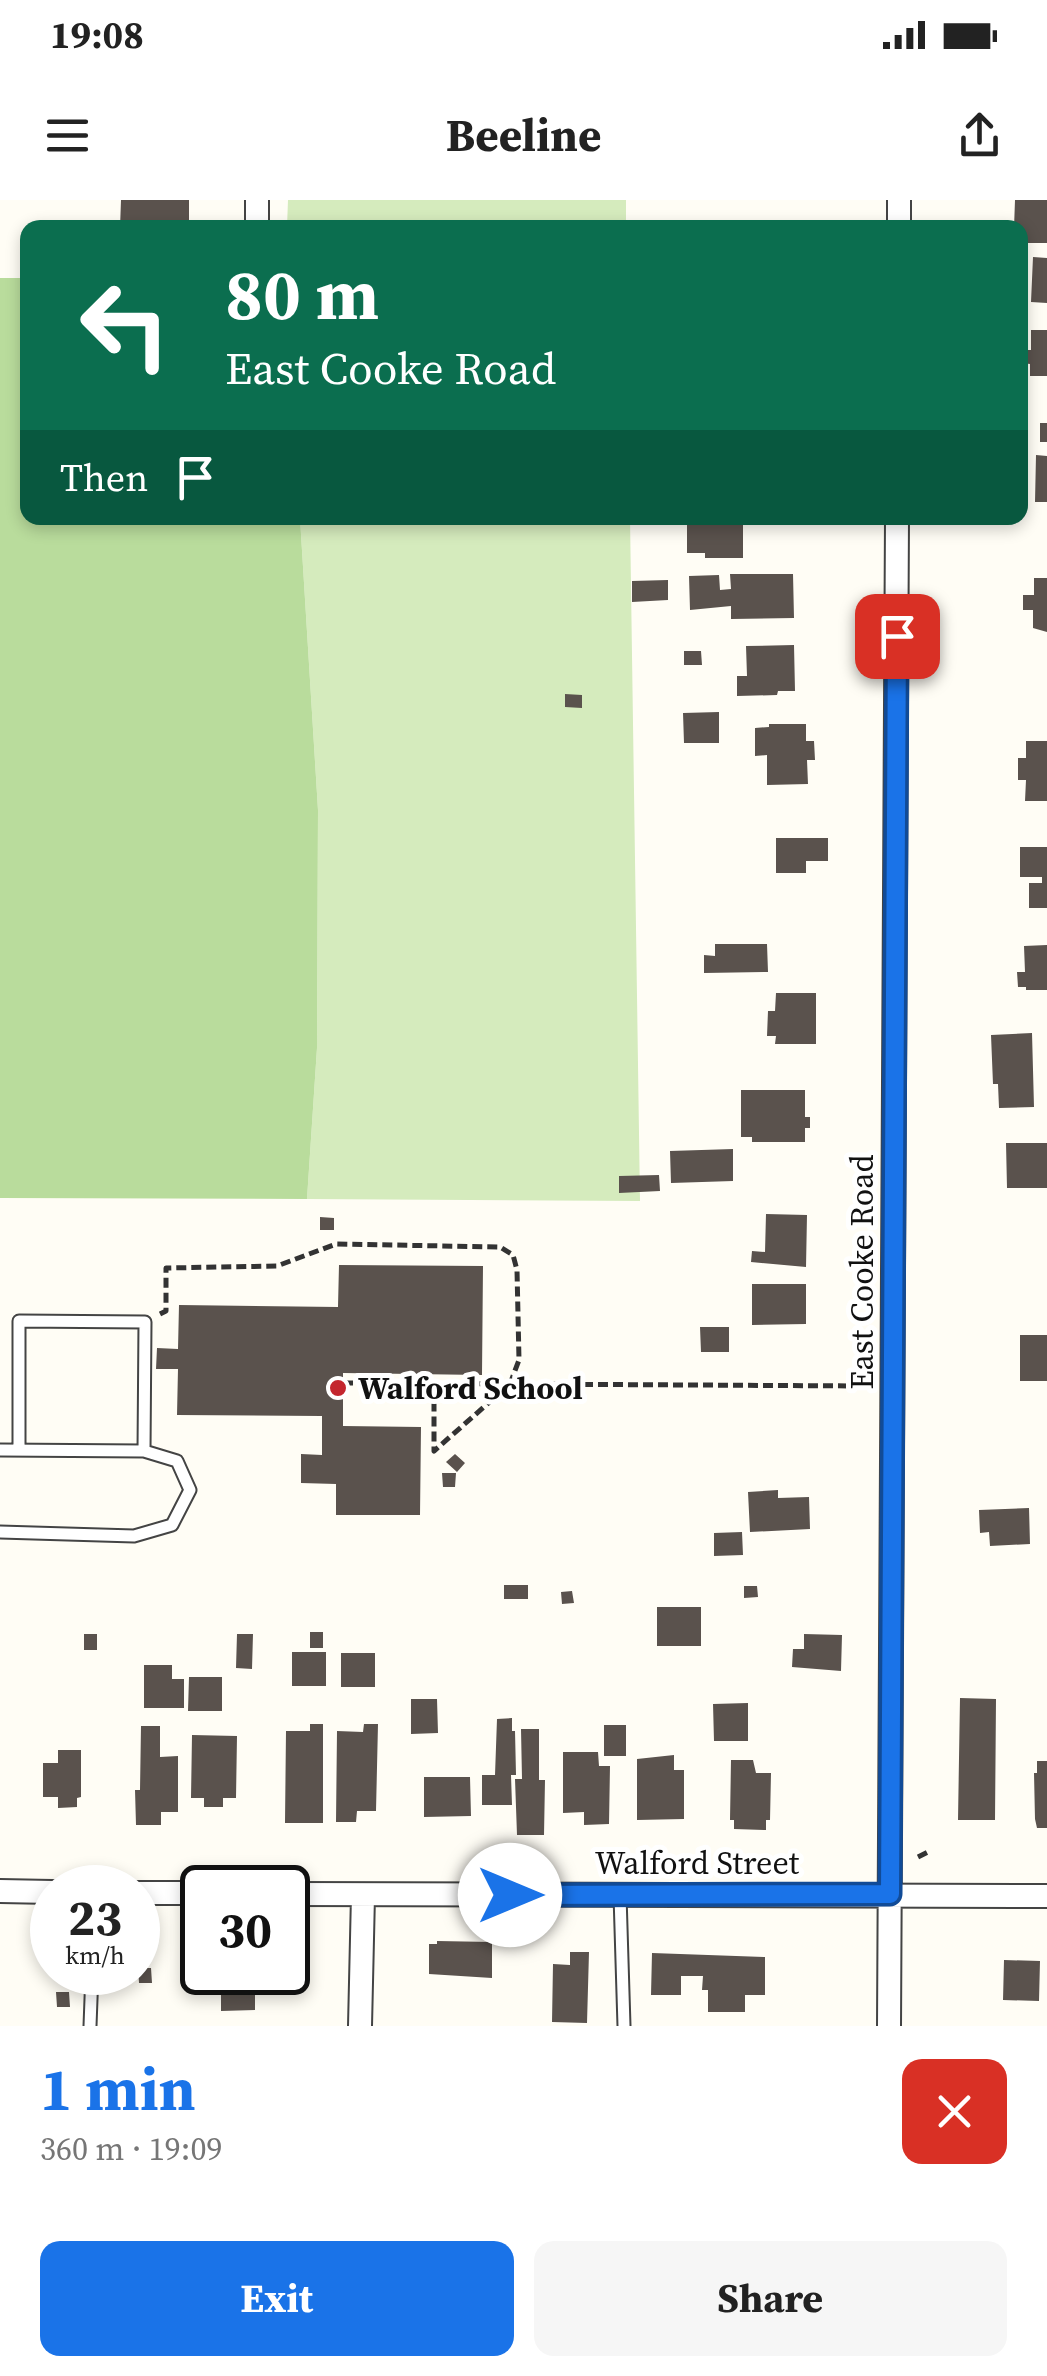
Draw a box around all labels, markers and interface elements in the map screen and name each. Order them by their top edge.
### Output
text: 19:08 [50,9,144,61]
text: Beeline [446,104,601,166]
icon: menu [40,108,95,163]
icon: share [952,108,1007,163]
text: 80 m [225,246,379,342]
icon: left [60,260,190,390]
text: East Cooke Road [225,337,556,399]
icon: arrive [168,450,223,505]
text: Then [60,452,148,504]
pin [855,594,940,679]
icon: arrive [870,609,925,664]
street label: East Cooke Road [840,1154,884,1390]
place label: Walford School [358,1366,583,1410]
marker: Walford School [327,1377,349,1399]
street label: Walford Street [595,1841,800,1885]
position arrow [458,1843,562,1947]
speed limit sign: 30 [180,1865,310,1995]
text: 23 [68,1883,122,1952]
text: km/h [65,1938,125,1972]
text: 1 min [40,2048,196,2130]
button: close [902,2059,1007,2164]
text: 360 m · 19:09 [40,2127,222,2171]
button: Exit [40,2241,514,2356]
button: Share [534,2241,1007,2356]

